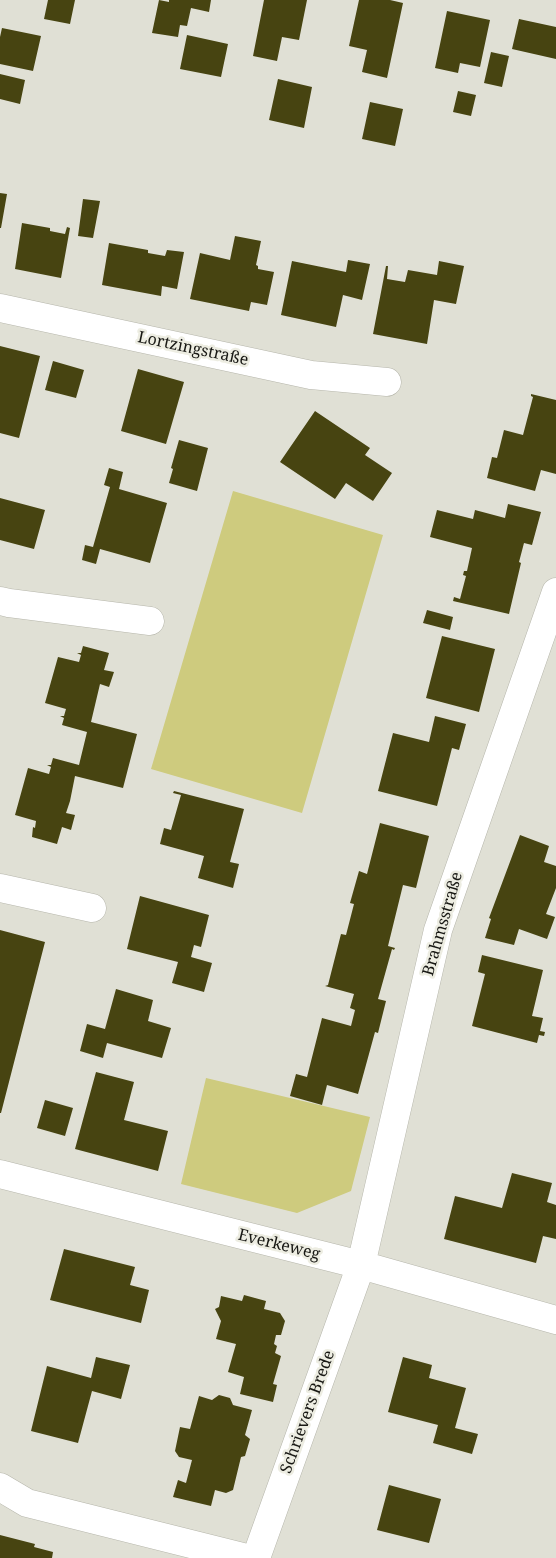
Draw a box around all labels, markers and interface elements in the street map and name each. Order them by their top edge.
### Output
street label: Lortzingstraße [136,328,250,370]
street label: Brahmsstraße [419,870,467,978]
street label: Everkeweg [236,1226,322,1264]
street label: Schrievers Brede [277,1348,339,1476]

